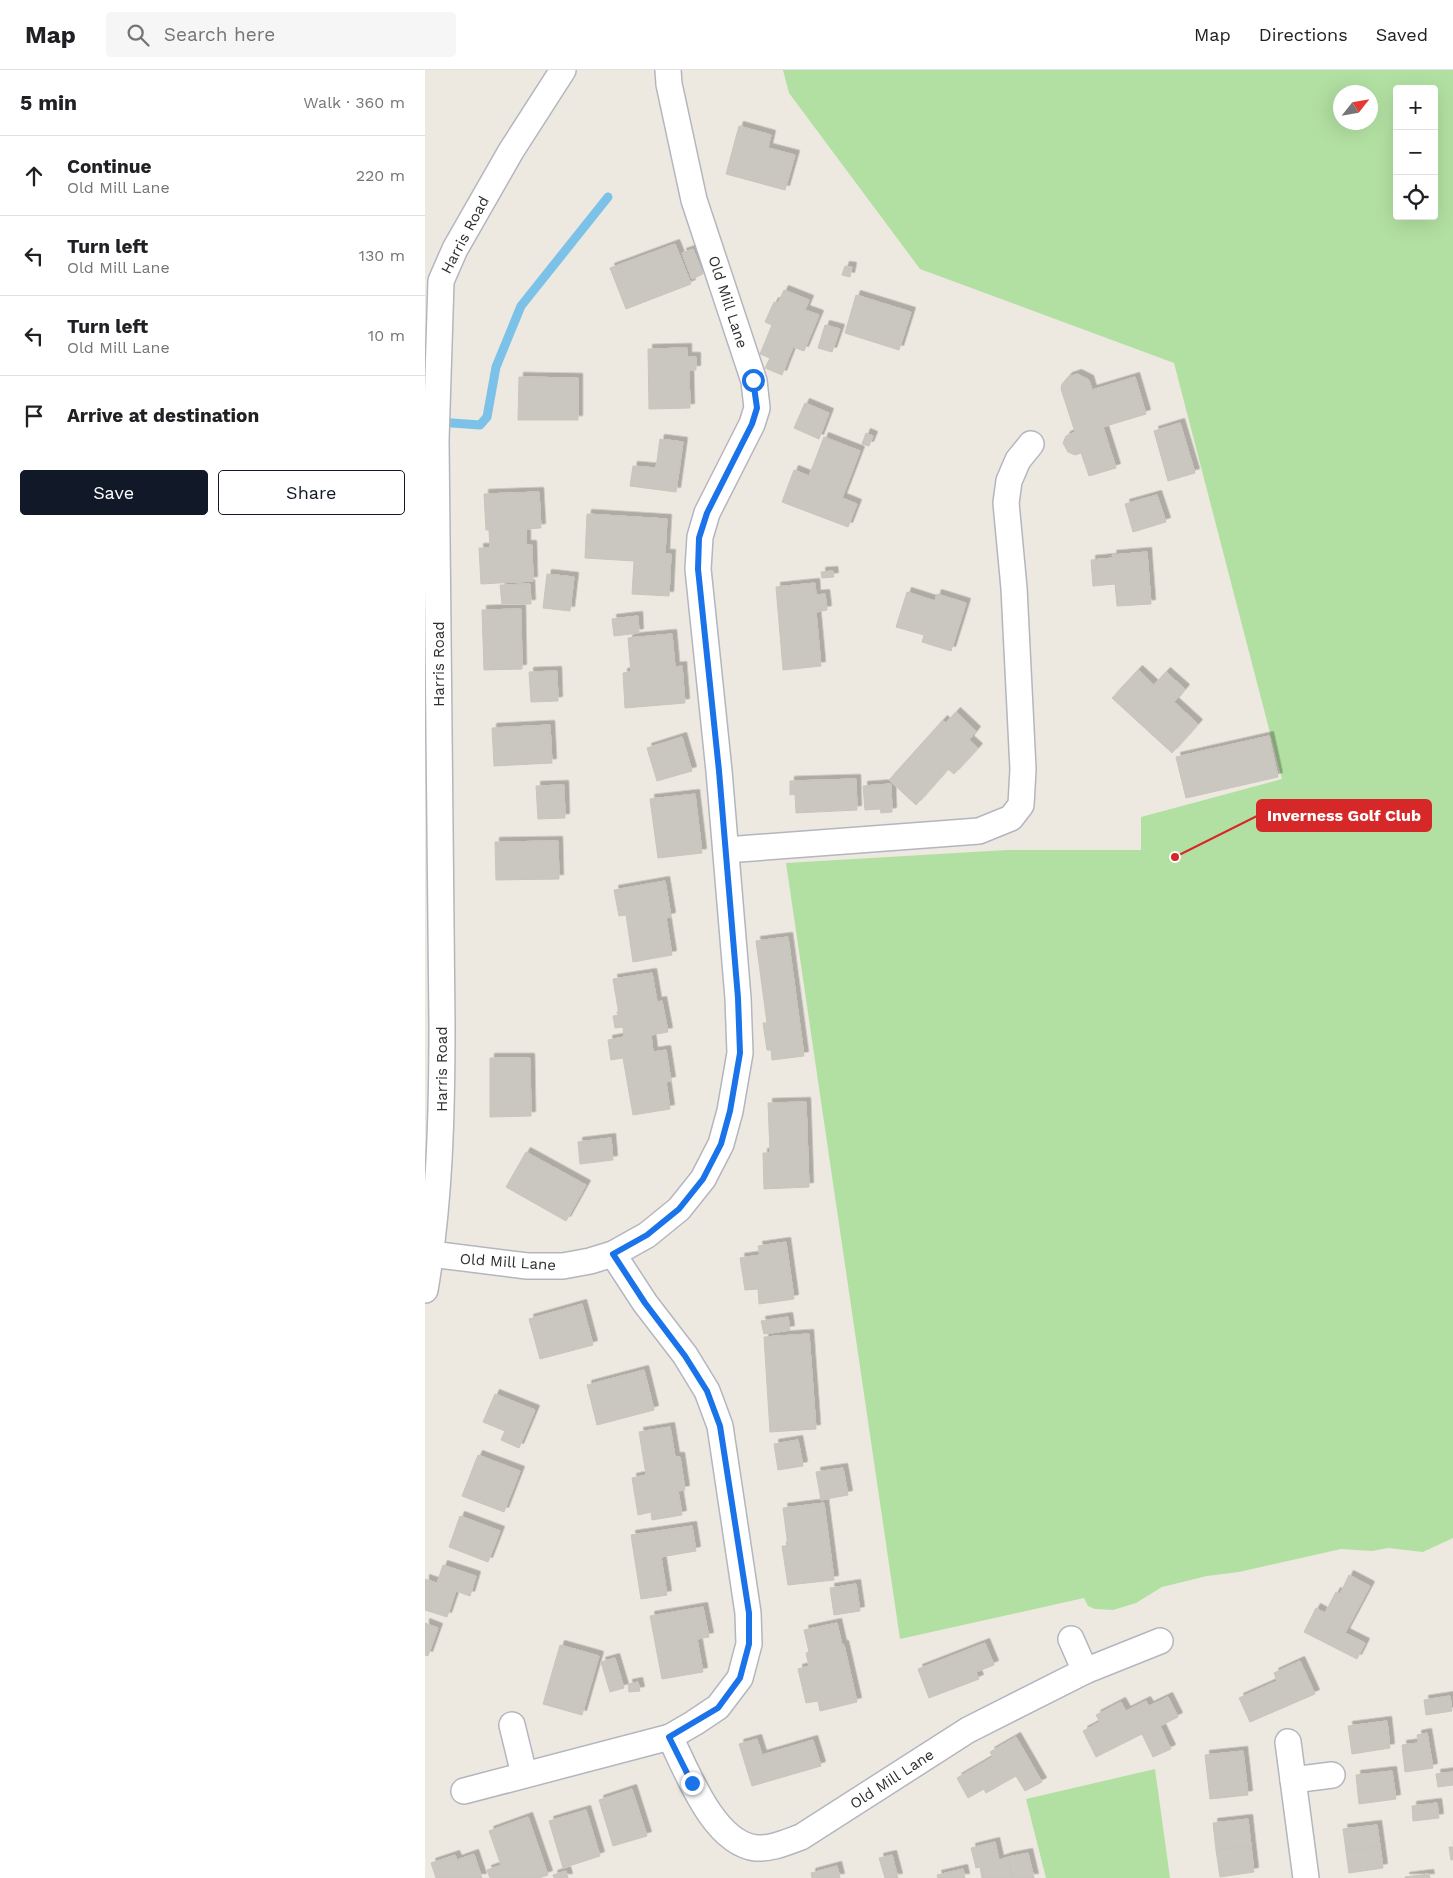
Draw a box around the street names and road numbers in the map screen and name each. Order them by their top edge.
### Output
street label: Harris Road [437,193,493,277]
street label: Old Mill Lane [705,253,751,351]
street label: Harris Road [430,621,448,707]
street label: Harris Road [433,1026,451,1112]
street label: Old Mill Lane [459,1250,557,1274]
street label: Old Mill Lane [847,1745,937,1813]

